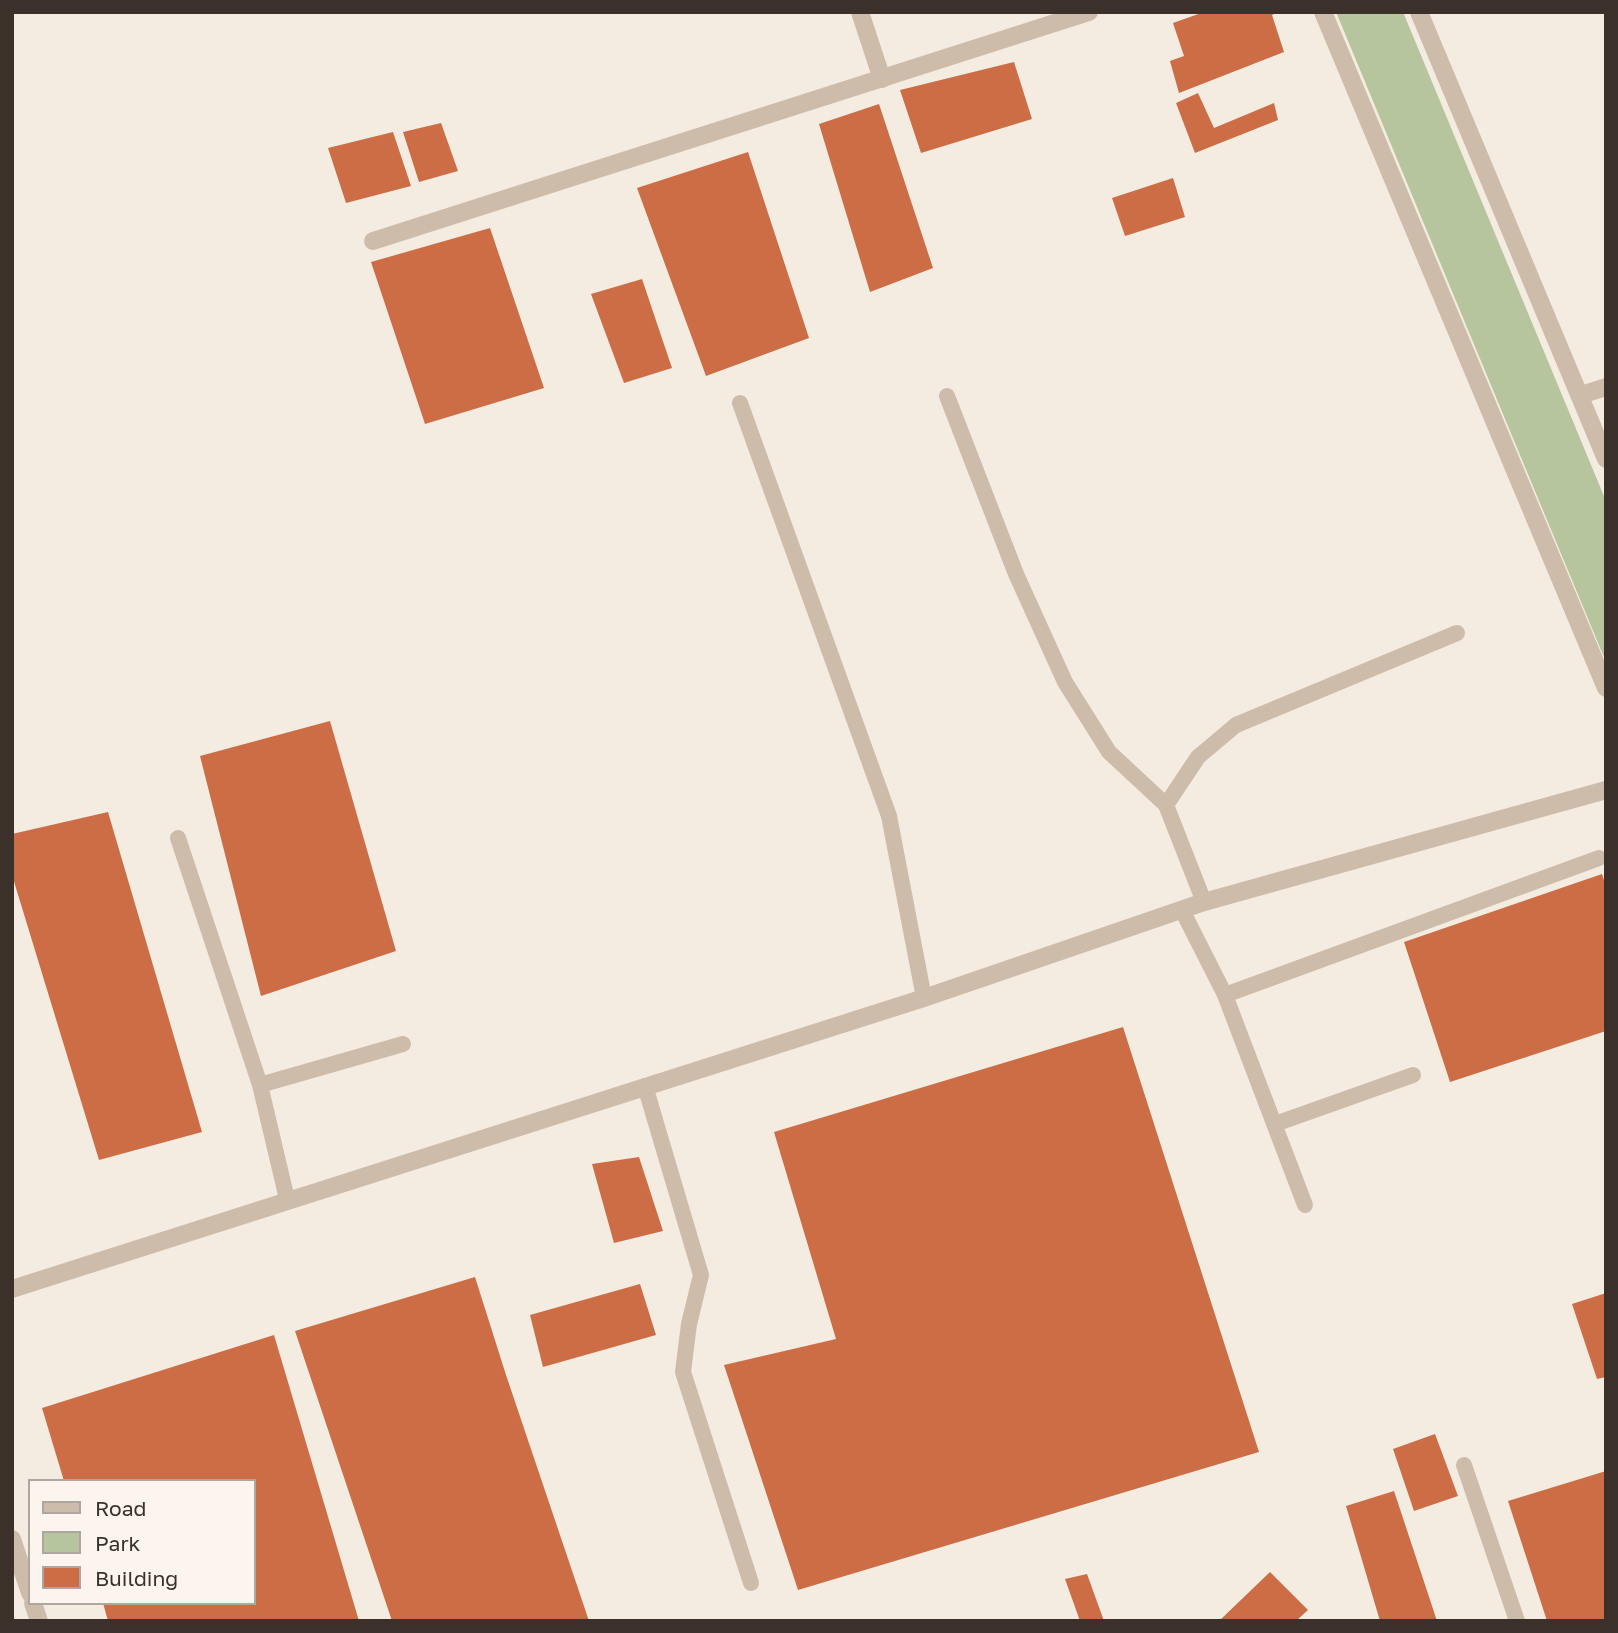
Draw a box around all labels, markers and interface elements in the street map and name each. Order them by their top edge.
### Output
legend [28,1479,256,1605]
text: Road [95,1495,146,1521]
text: Park [95,1530,140,1556]
text: Building [95,1565,178,1591]

